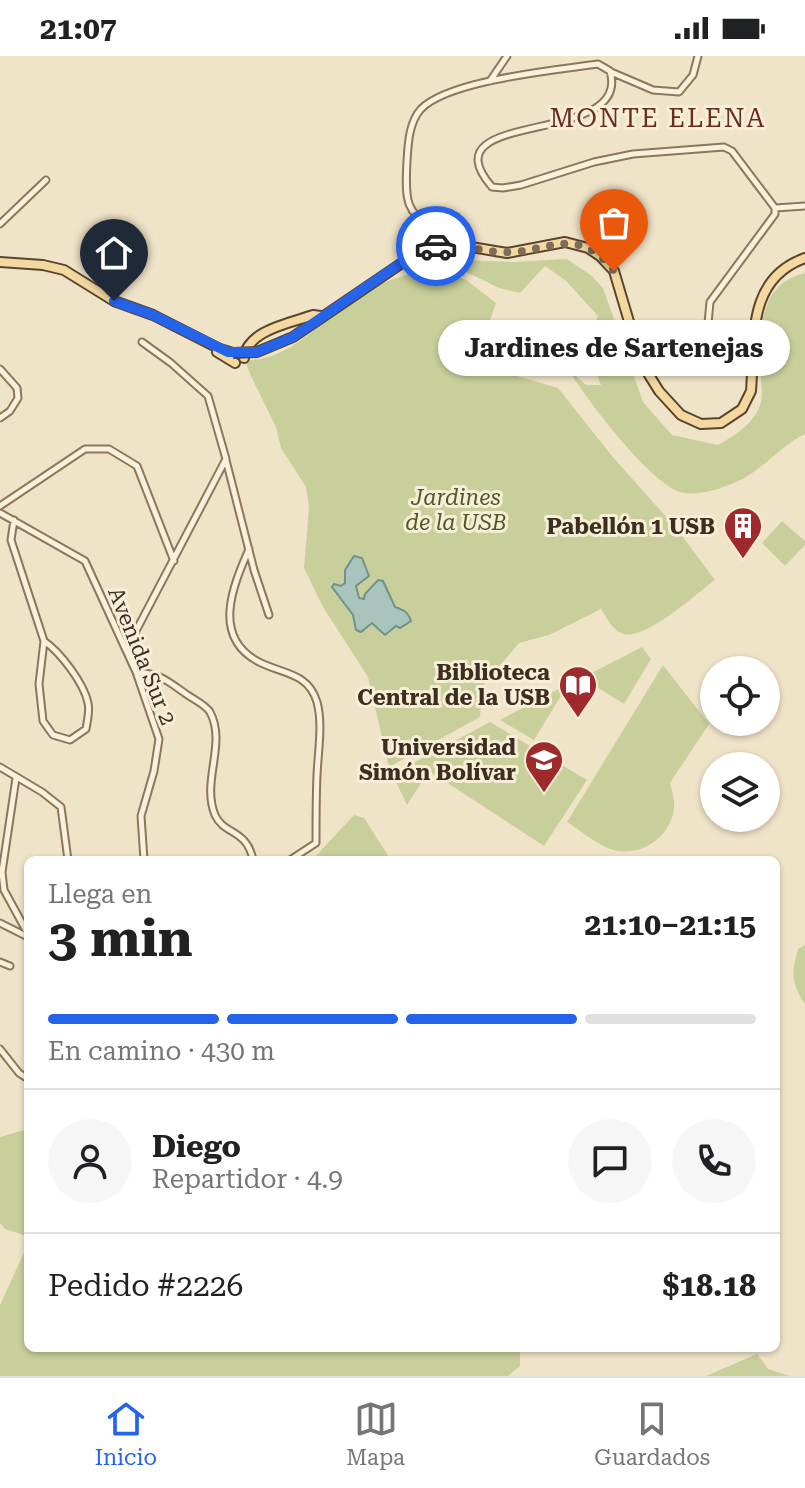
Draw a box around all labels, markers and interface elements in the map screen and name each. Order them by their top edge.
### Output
text: 21:07 [40,11,117,46]
district label: MONTE ELENA [549,103,767,133]
pin [580,189,648,271]
icon: bag [592,201,636,245]
courier [396,206,476,286]
pin [80,219,148,301]
icon: car [414,224,458,268]
icon: home [92,231,136,275]
callout: Jardines de Sartenejas [438,319,790,375]
text: Jardines de Sartenejas [464,333,764,363]
park label: Jardines de la USB [405,485,507,535]
building icon: Pabellón 1 USB [722,505,764,560]
place label: Pabellón 1 USB [547,514,715,539]
street label: Avenida Sur 2 [103,584,181,728]
map controls [700,656,780,832]
button: locate [700,656,780,736]
place label: Biblioteca Central de la USB [357,660,550,710]
library icon: Biblioteca Central de la USB [557,664,599,719]
place label: Universidad Simón Bolívar [359,735,516,785]
school or university icon: Universidad Simón Bolívar [523,739,565,794]
button: layers [700,752,780,832]
text: Llega en [48,879,152,909]
text: 21:10–21:15 [584,907,756,942]
text: 3 min [48,908,193,969]
text: En camino · 430 m [48,1036,275,1066]
button: person [48,1119,132,1203]
button: chat [568,1119,652,1203]
button: phone [672,1119,756,1203]
text: Diego [152,1129,241,1164]
text: Repartidor · 4.9 [152,1164,343,1194]
text: Pedido #2226 [48,1268,243,1303]
text: $18.18 [663,1268,756,1303]
tab: Inicio [95,1397,157,1470]
tab: Mapa [346,1397,405,1470]
tab: Guardados [594,1397,710,1470]

